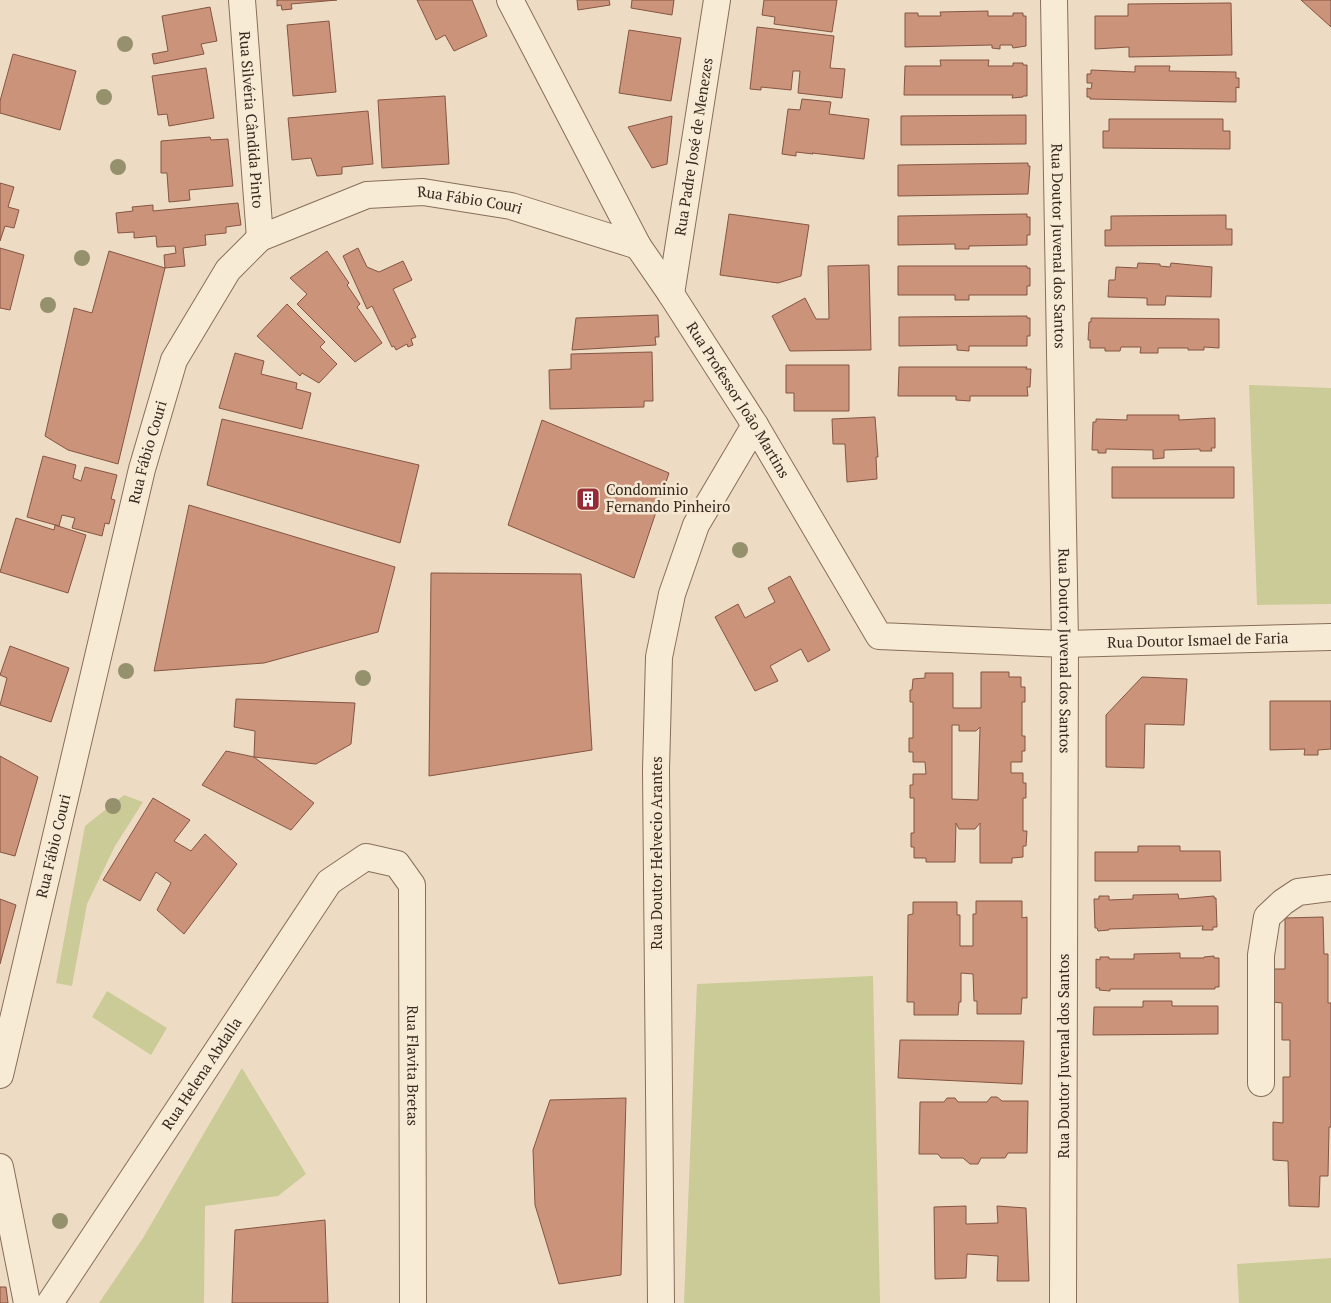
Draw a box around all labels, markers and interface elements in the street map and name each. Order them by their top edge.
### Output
street label: Rua Silvéria Cândida Pinto [235,30,269,209]
street label: Rua Padre José de Menezes [669,56,717,237]
street label: Rua Doutor Juvenal dos Santos [1047,143,1071,349]
street label: Rua Fábio Couri [417,181,525,218]
street label: Rua Professor João Martins [682,318,795,481]
street label: Rua Fábio Couri [123,398,171,506]
place label: Condominio Fernando Pinheiro [606,479,730,516]
building icon: Condominio Fernando Pinheiro [575,486,601,512]
street label: Rua Doutor Juvenal dos Santos [1054,548,1076,754]
street label: Rua Doutor Ismael de Faria [1107,627,1289,652]
street label: Rua Doutor Helvecio Arantes [646,756,666,950]
street label: Rua Fábio Couri [31,792,75,900]
street label: Rua Doutor Juvenal dos Santos [1053,953,1073,1159]
street label: Rua Flavita Bretas [403,1005,424,1126]
street label: Rua Helena Abdalla [157,1013,246,1133]

